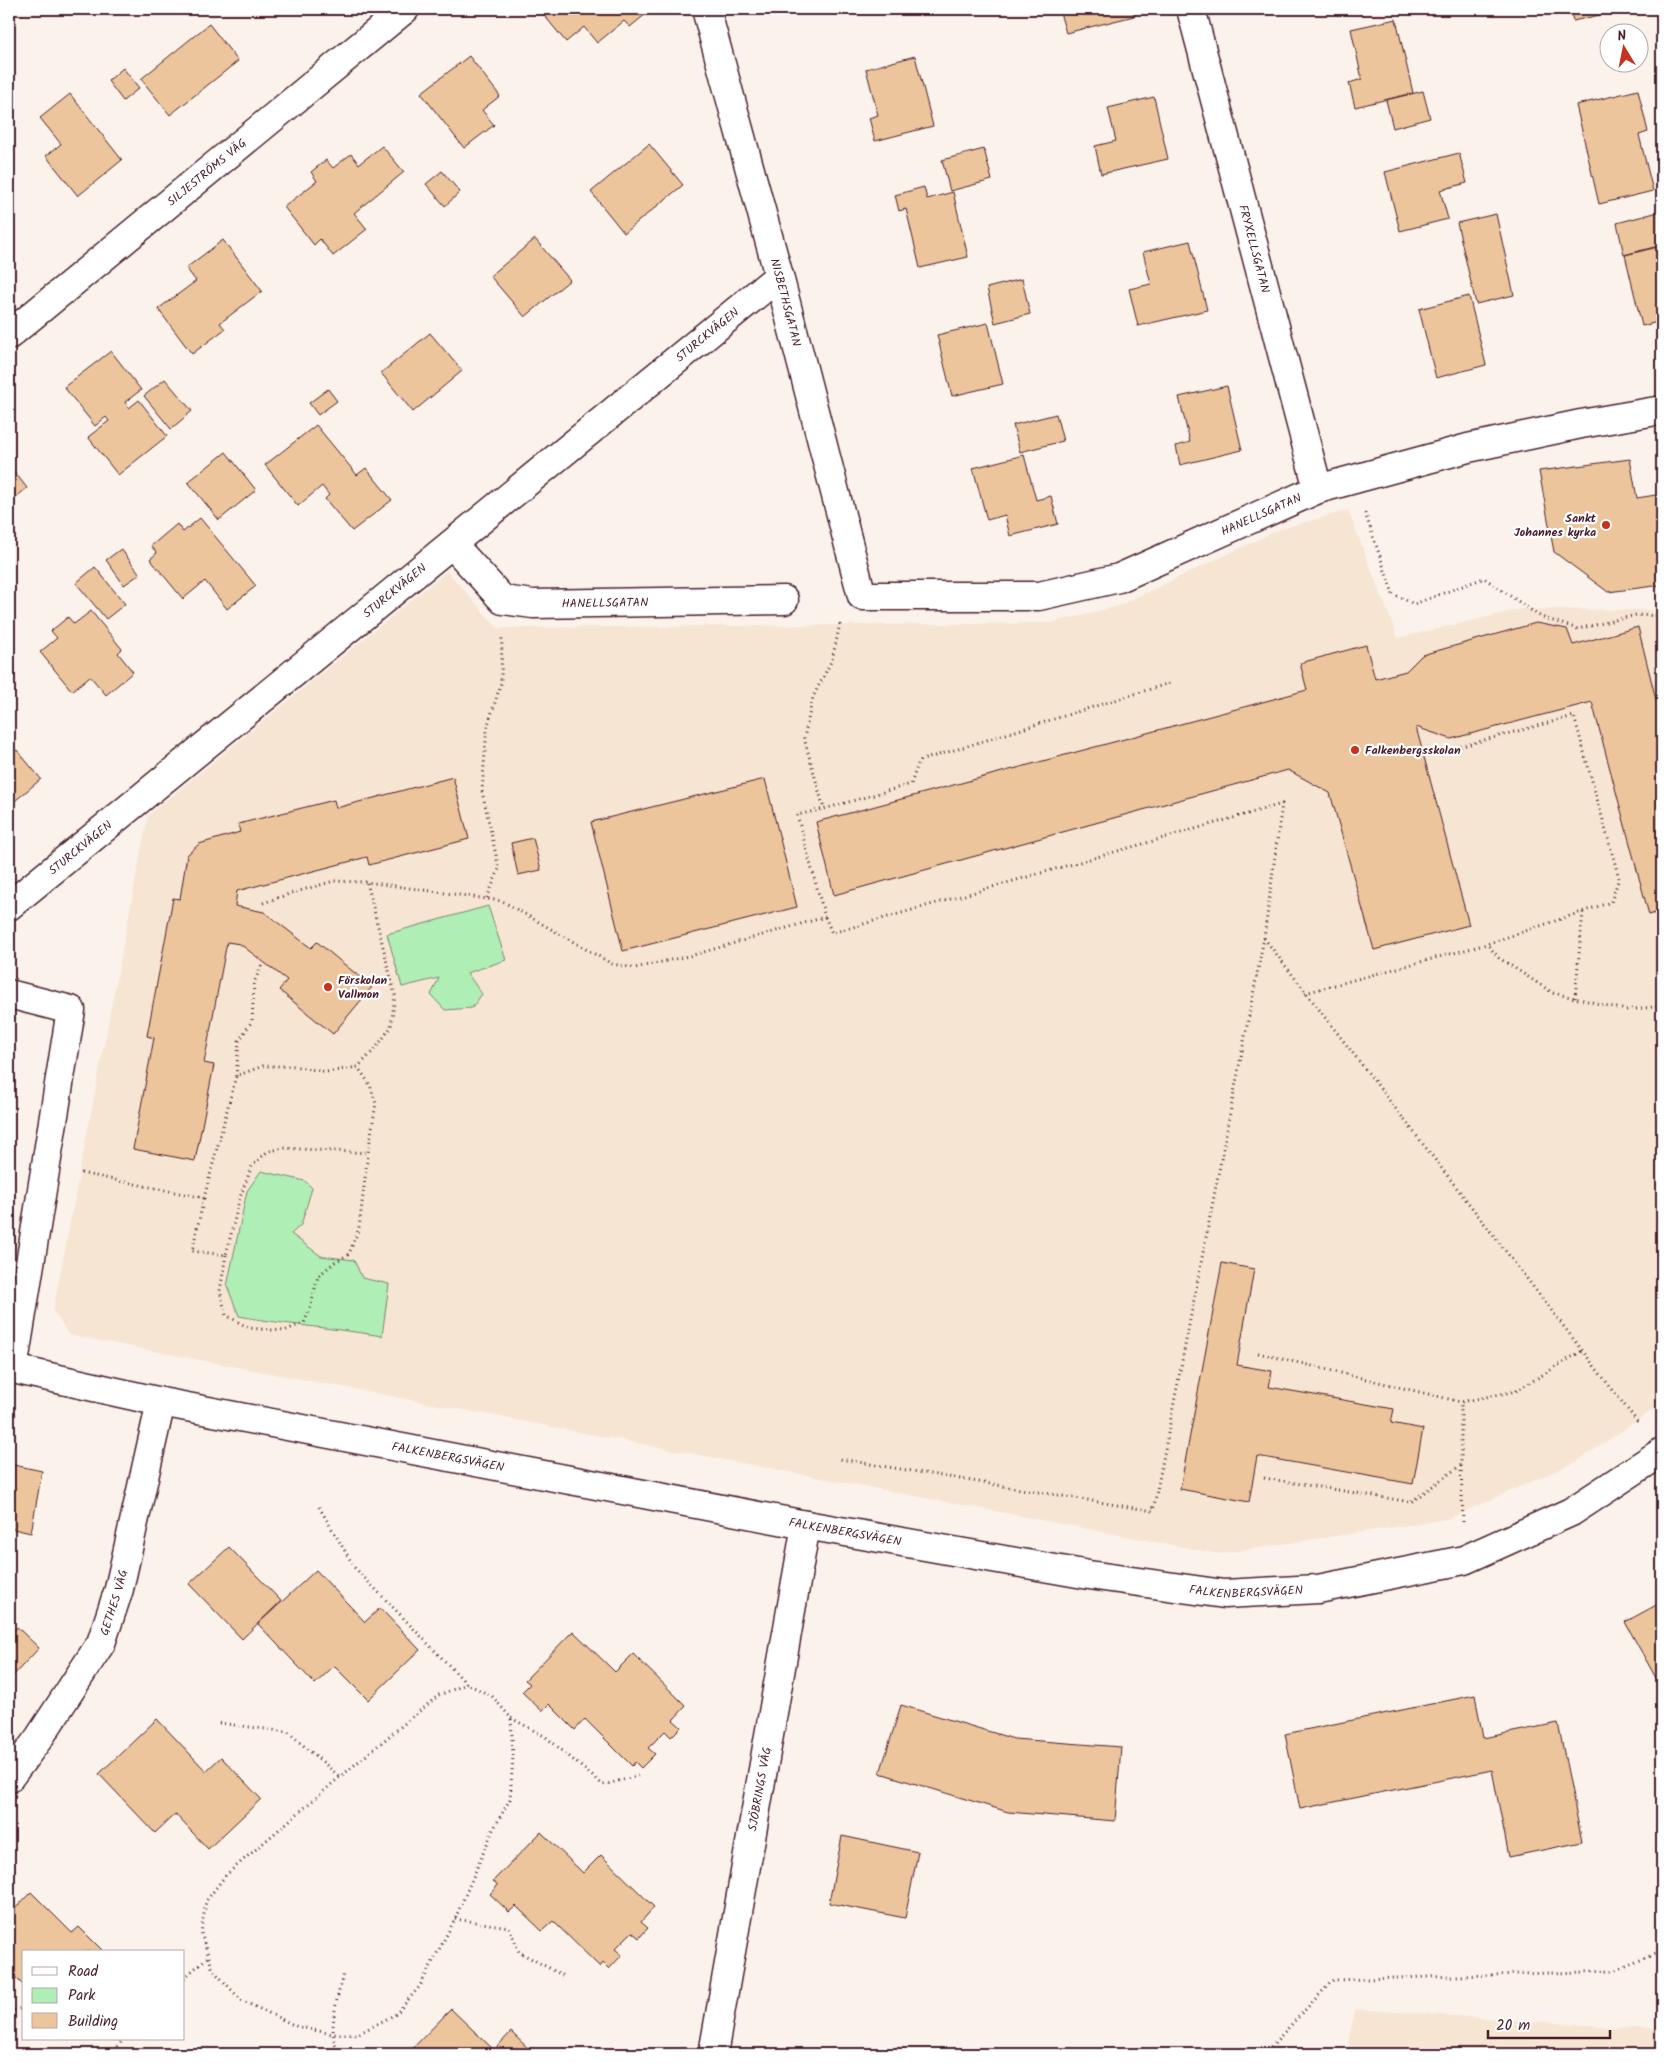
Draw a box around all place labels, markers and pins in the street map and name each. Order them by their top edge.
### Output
place label: Sankt Johannes kyrka [1514,509,1597,542]
marker: Sankt Johannes kyrka [1600,519,1612,531]
place label: Falkenbergsskolan [1365,741,1461,760]
marker: Falkenbergsskolan [1349,744,1361,756]
place label: Förskolan Vallmon [338,971,388,1004]
marker: Förskolan Vallmon [322,981,334,993]

